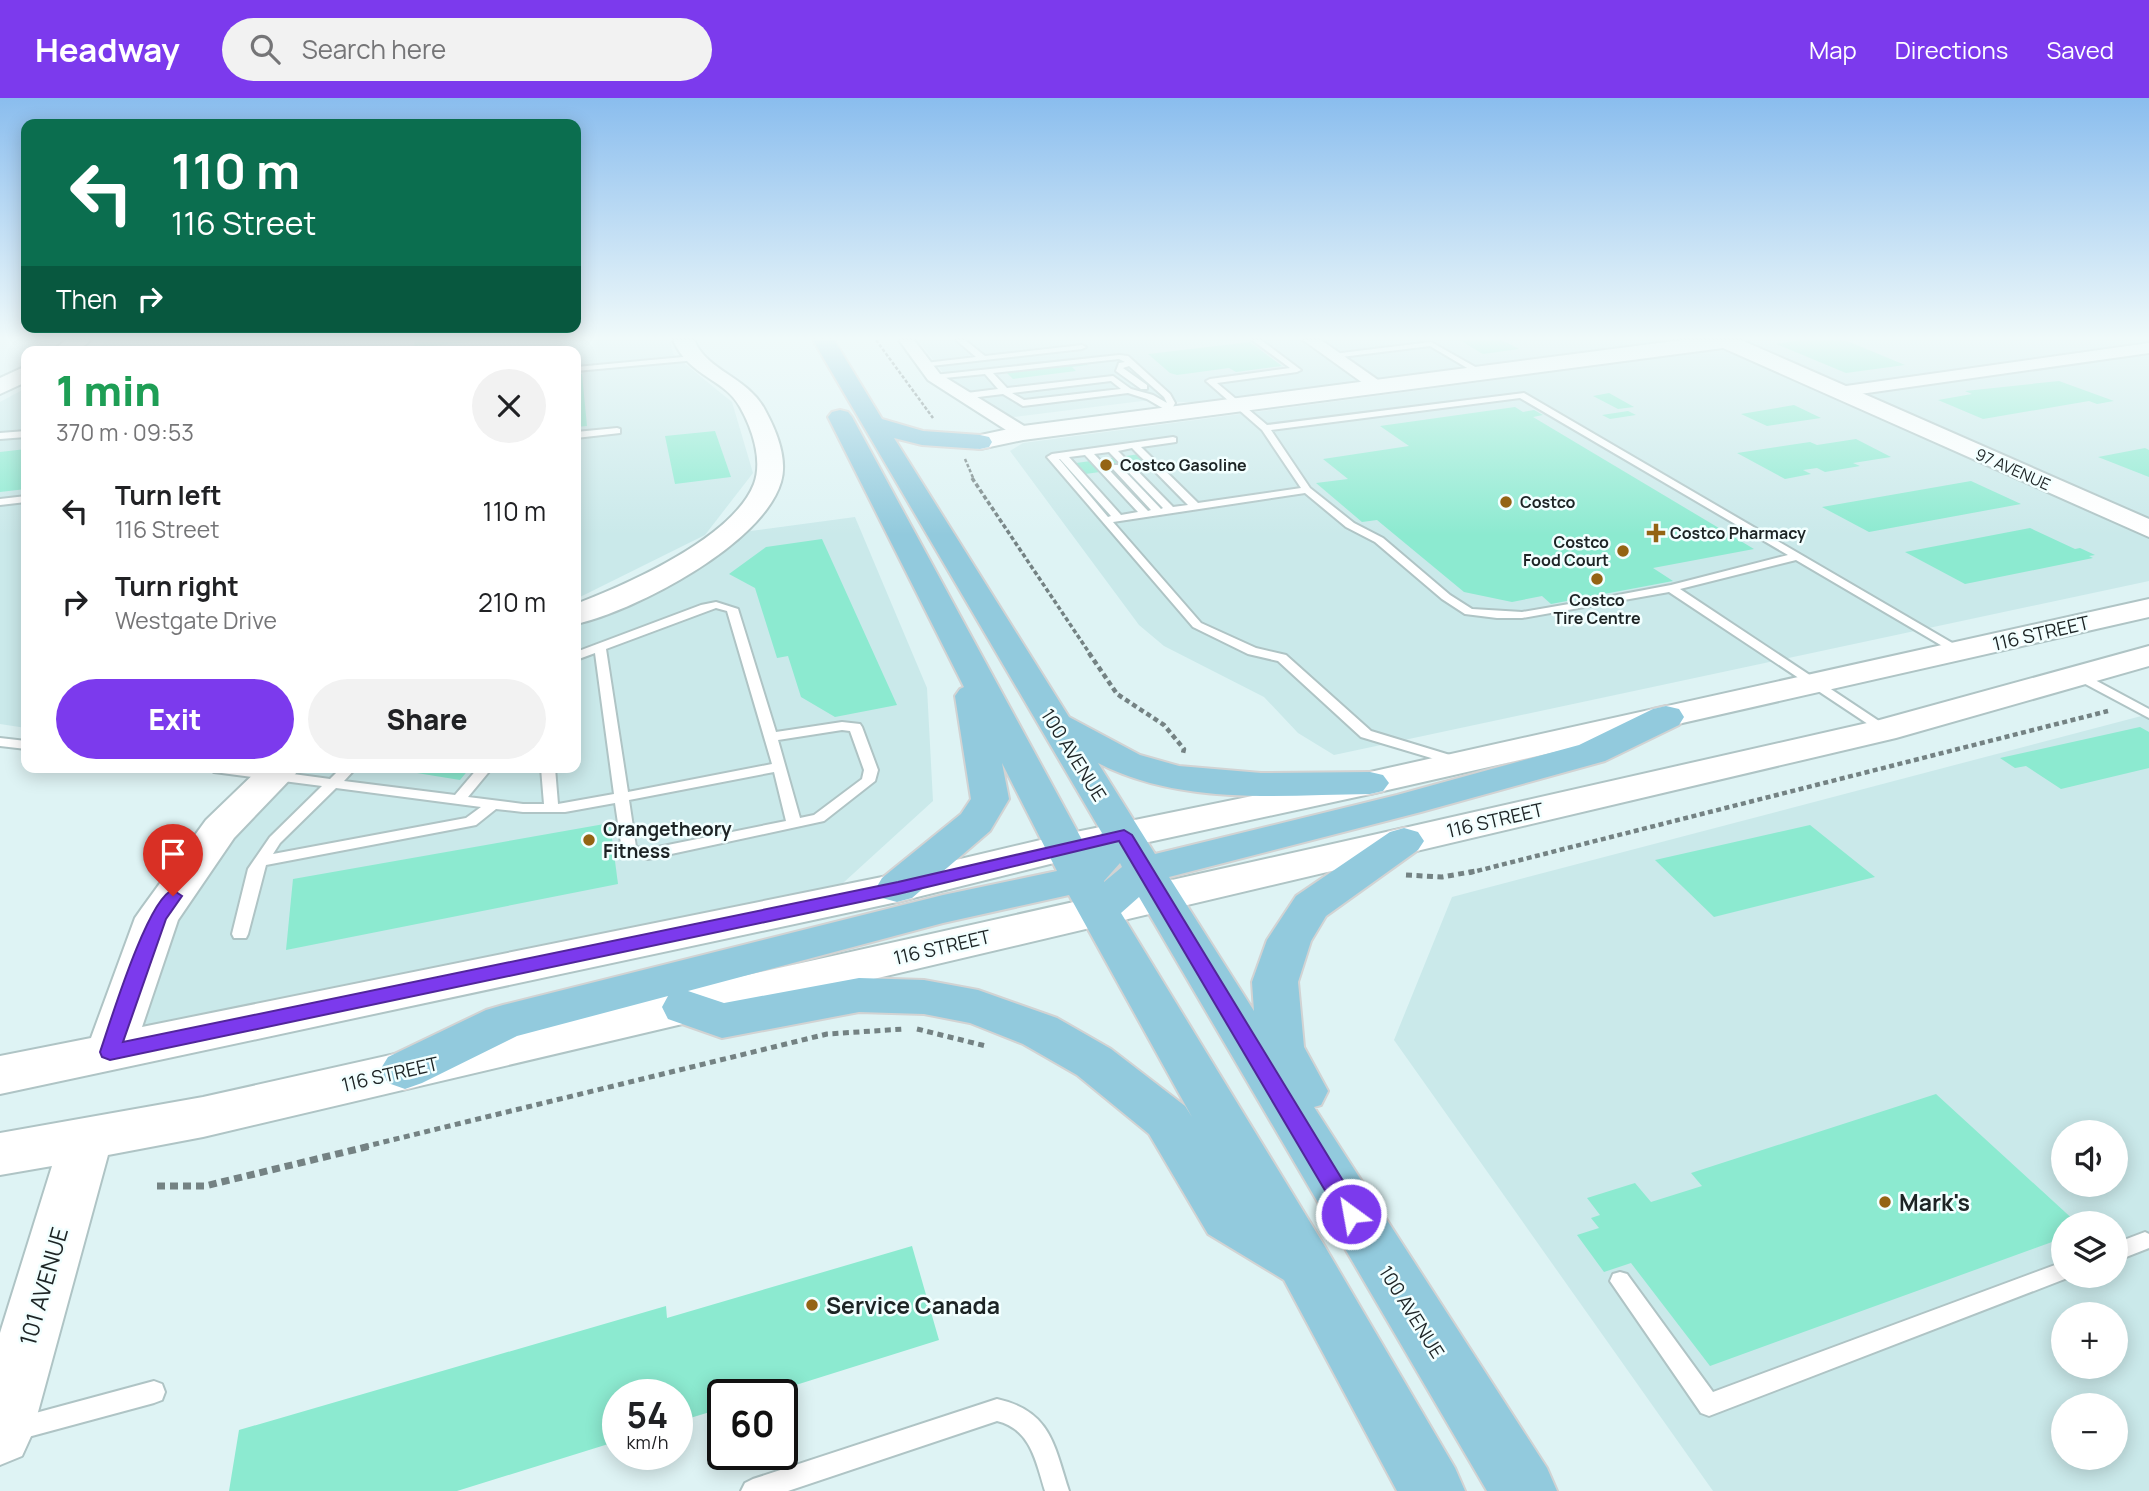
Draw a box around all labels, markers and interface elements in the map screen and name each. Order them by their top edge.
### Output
search box [222,18,712,81]
text: Headway [35,27,180,72]
icon: search [246,30,284,68]
text: Search here [302,31,446,67]
text: Map [1809,33,1857,66]
text: Directions [1895,33,2008,66]
text: Saved [2046,33,2114,66]
text: 110 m [171,137,300,204]
icon: left [56,147,147,238]
text: 116 Street [171,201,316,245]
icon: right [131,280,169,318]
text: Then [56,281,117,317]
text: 1 min [56,361,161,419]
button: close [472,369,546,443]
text: 370 m · 09:53 [56,416,194,448]
street label: 97 AVENUE [1972,443,2054,495]
place label: Costco Gasoline [1120,454,1247,476]
marker: Costco Gasoline [1098,457,1114,473]
text: Turn left [115,477,222,513]
place label: Costco [1520,491,1576,513]
icon: left [56,492,94,530]
text: 110 m [483,493,546,529]
marker: Costco [1498,494,1514,510]
text: 116 Street [115,513,219,545]
place label: Costco Pharmacy [1670,522,1806,544]
marker: Costco Pharmacy [1648,525,1664,541]
place label: Costco Food Court [1523,531,1609,571]
marker: Costco Food Court [1615,543,1631,559]
text: Turn right [115,568,239,604]
marker: Costco Tire Centre [1589,571,1605,587]
icon: right [56,583,94,621]
text: 210 m [478,584,546,620]
place label: Costco Tire Centre [1553,589,1641,629]
text: Westgate Drive [115,604,277,636]
street label: 116 STREET [1990,609,2093,657]
button: Exit [56,679,294,759]
button: Share [308,679,546,759]
street label: 100 AVENUE [1035,704,1113,806]
street label: 116 STREET [1444,796,1547,844]
place label: Orangetheory Fitness [603,816,732,864]
pin [143,824,203,896]
marker: Orangetheory Fitness [581,832,597,848]
icon: arrive [154,835,192,873]
street label: 116 STREET [891,923,994,971]
street label: 116 STREET [339,1050,442,1098]
map controls [2051,1120,2128,1470]
button: sound [2051,1120,2128,1197]
position arrow [1314,1177,1388,1251]
place label: Mark's [1899,1186,1970,1218]
marker: Mark's [1877,1194,1893,1210]
button: layers [2051,1211,2128,1288]
street label: 101 AVENUE [11,1223,75,1349]
street label: 100 AVENUE [1373,1261,1451,1363]
place label: Service Canada [826,1289,1000,1321]
marker: Service Canada [804,1297,820,1313]
button: + [2051,1302,2128,1379]
speed limit sign: 60 [707,1379,798,1470]
text: 54 [627,1391,668,1439]
button: − [2051,1393,2128,1470]
text: km/h [627,1430,668,1454]

